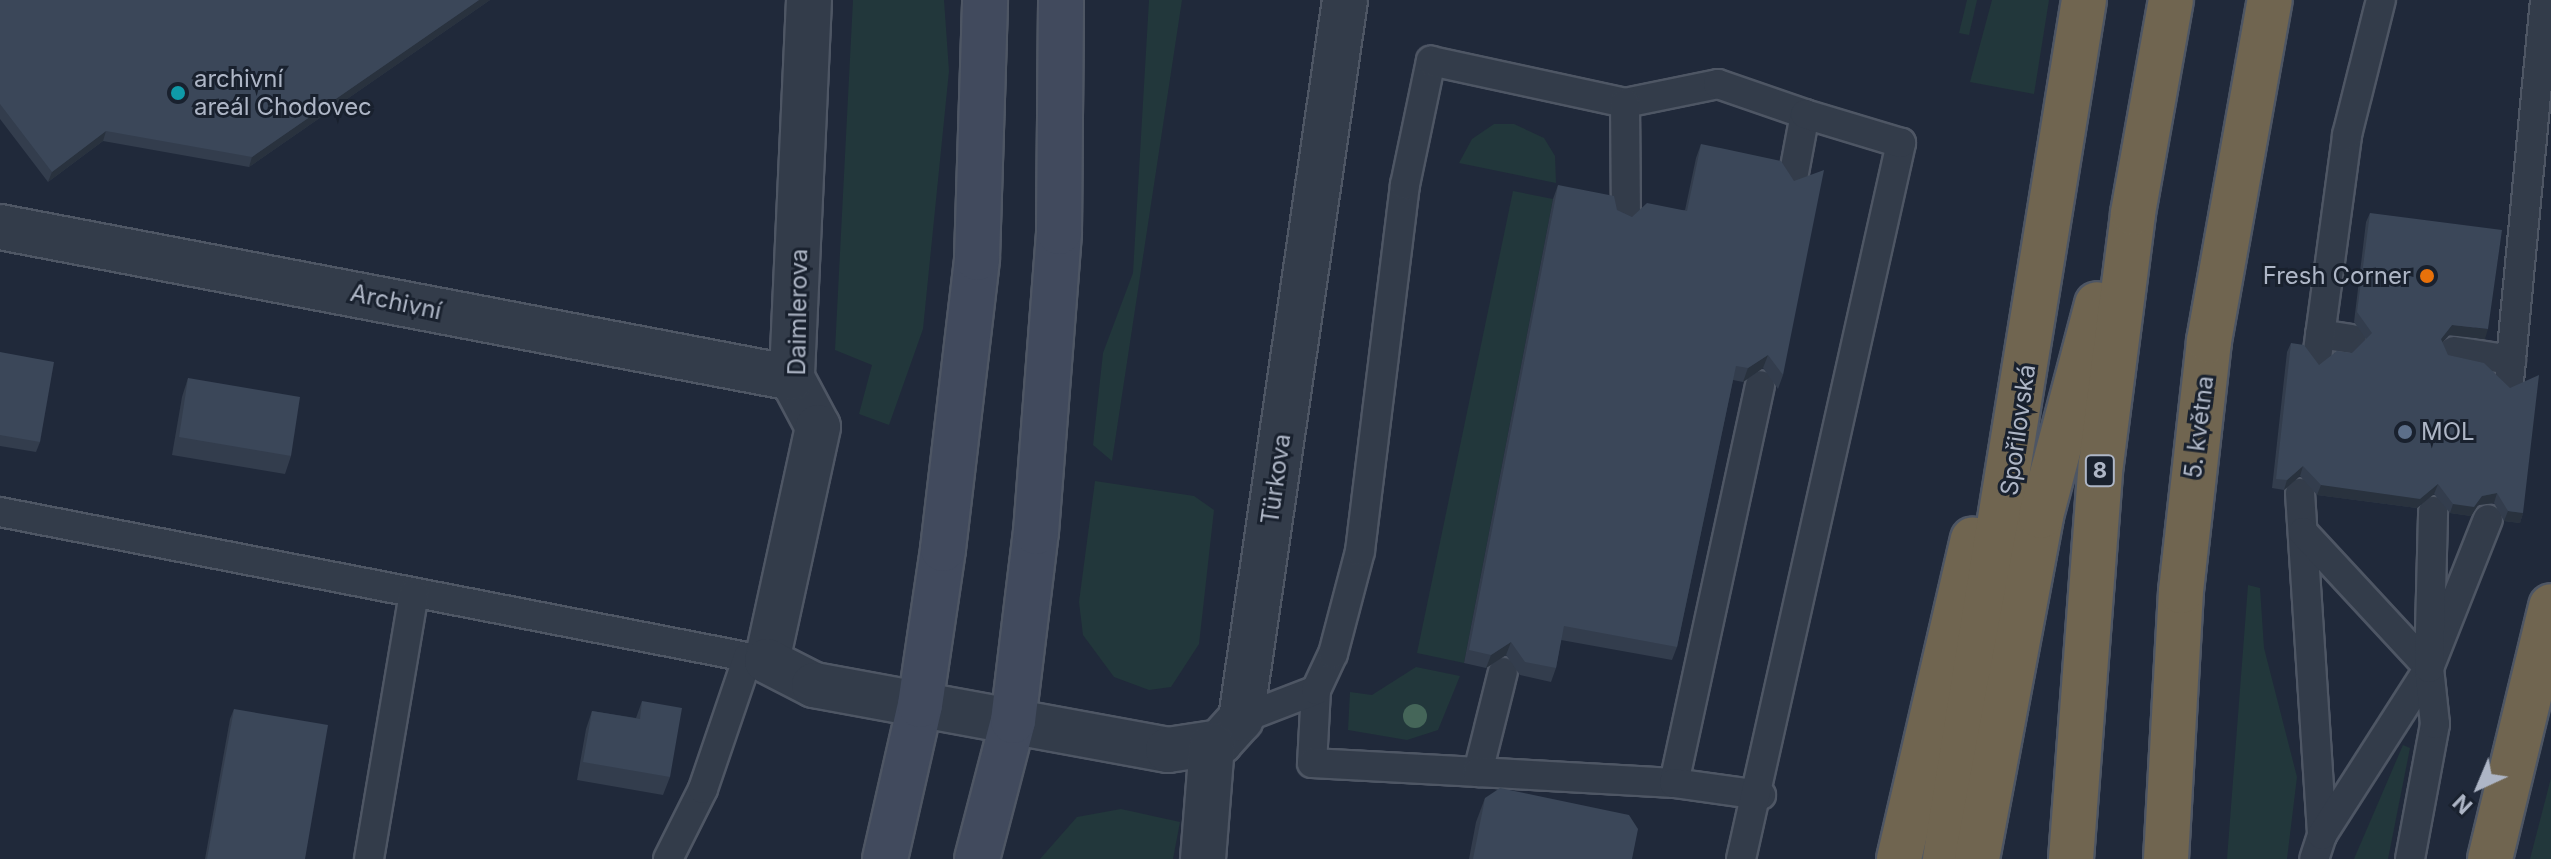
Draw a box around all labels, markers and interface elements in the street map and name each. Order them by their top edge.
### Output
place label: archivní areál Chodovec [194,65,372,121]
marker: archivní areál Chodovec [169,84,187,102]
street label: Daimlerova [782,248,814,376]
place label: Fresh Corner [2263,262,2411,290]
marker: Fresh Corner [2418,267,2436,285]
street label: Archivní [348,278,444,326]
street label: Spořilovská [1995,363,2041,497]
street label: 5. května [2178,374,2220,480]
place label: MOL [2421,418,2475,446]
marker: MOL [2396,423,2414,441]
street label: Türkova [1255,432,1297,526]
road number: 8 [2084,453,2116,489]
north arrow [2439,747,2519,827]
text: N [2447,789,2477,819]

